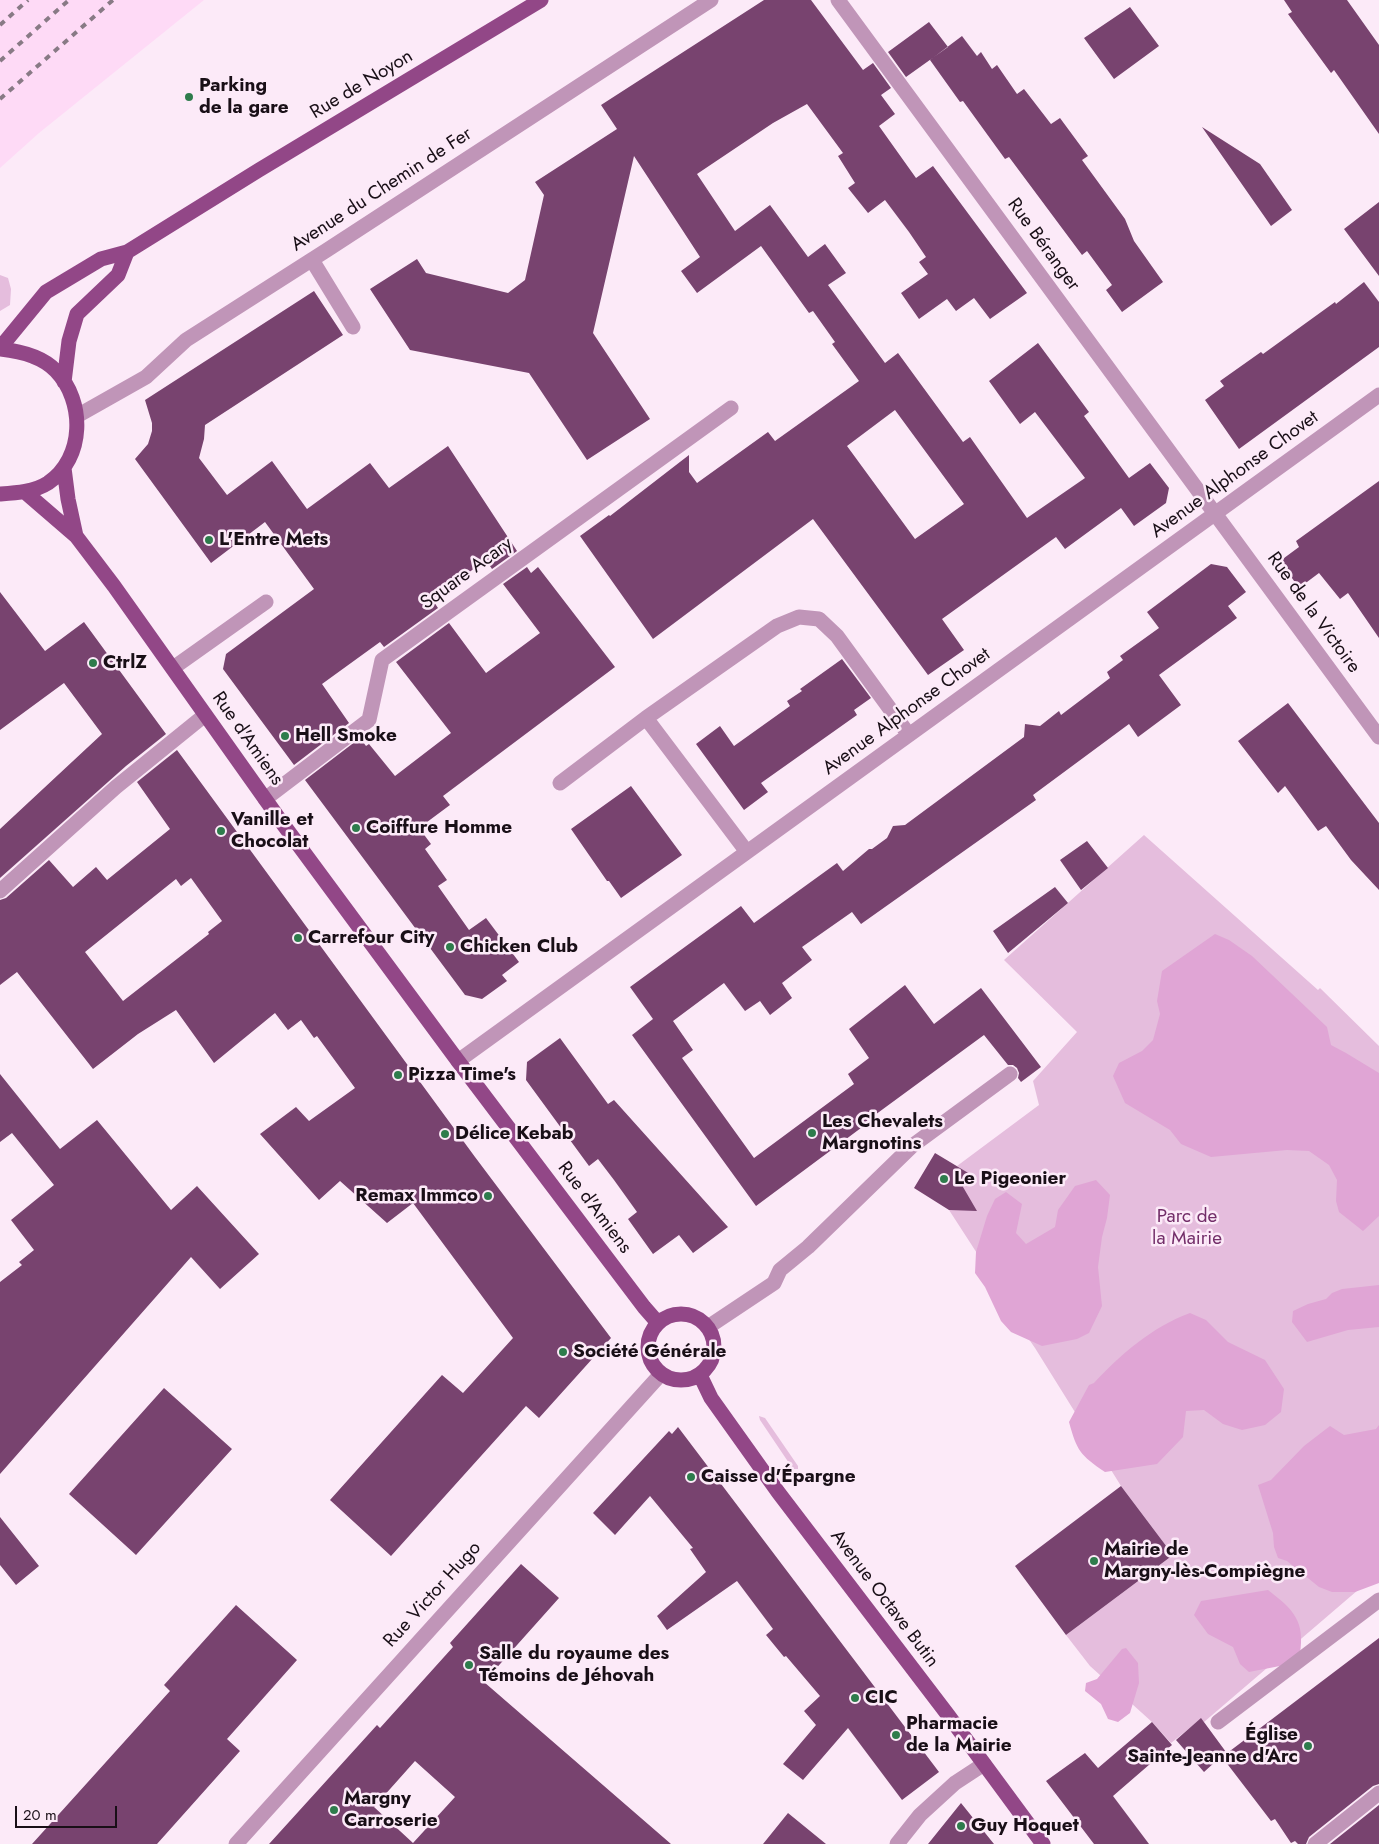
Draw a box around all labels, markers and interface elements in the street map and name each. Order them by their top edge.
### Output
street label: Rue de Noyon [307,45,417,125]
place label: Parking de la gare [199,75,289,119]
marker: Parking de la gare [183,91,195,103]
street label: Avenue du Chemin de Fer [287,123,477,257]
street label: Rue Béranger [1002,194,1084,296]
street label: Avenue Alphonse Chovet [1147,407,1323,543]
place label: L'Entre Mets [219,529,328,551]
street label: Square Acary [416,533,518,615]
marker: L'Entre Mets [203,534,215,546]
street label: Rue de la Victoire [1261,548,1365,678]
street label: Avenue Alphonse Chovet [819,644,995,780]
place label: CtrlZ [103,652,147,674]
marker: CtrlZ [87,657,99,669]
street label: Rue d'Amiens [206,688,288,790]
place label: Hell Smoke [295,725,397,747]
marker: Hell Smoke [279,730,291,742]
place label: Vanille et Chocolat [231,809,313,853]
place label: Coiffure Homme [366,817,512,839]
marker: Coiffure Homme [350,822,362,834]
marker: Vanille et Chocolat [215,825,227,837]
place label: Carrefour City [308,927,434,949]
marker: Carrefour City [292,932,304,944]
place label: Chicken Club [460,936,578,958]
marker: Chicken Club [444,941,456,953]
place label: Pizza Time's [408,1064,516,1086]
marker: Pizza Time's [392,1069,404,1081]
place label: Les Chevalets Margnotins [822,1111,943,1155]
place label: Délice Kebab [455,1123,573,1145]
marker: Les Chevalets Margnotins [806,1127,818,1139]
marker: Délice Kebab [439,1128,451,1140]
street label: Rue d'Amiens [552,1158,636,1258]
place label: Le Pigeonier [954,1168,1066,1190]
marker: Le Pigeonier [938,1173,950,1185]
place label: Remax Immco [355,1185,478,1207]
marker: Remax Immco [482,1190,494,1202]
park label: Parc de la Mairie [1152,1206,1222,1250]
place label: Société Générale [573,1341,726,1363]
marker: Société Générale [557,1346,569,1358]
place label: Caisse d'Épargne [701,1466,856,1488]
marker: Caisse d'Épargne [685,1471,697,1483]
street label: Avenue Octave Butin [825,1526,943,1672]
street label: Rue Victor Hugo [380,1537,486,1653]
place label: Mairie de Margny-lès-Compiègne [1104,1539,1305,1583]
marker: Mairie de Margny-lès-Compiègne [1088,1555,1100,1567]
place label: Salle du royaume des Témoins de Jéhovah [479,1643,669,1687]
marker: Salle du royaume des Témoins de Jéhovah [463,1659,475,1671]
place label: CIC [865,1687,898,1709]
marker: CIC [849,1692,861,1704]
place label: Pharmacie de la Mairie [906,1713,1012,1757]
place label: Église Sainte-Jeanne d'Arc [1127,1724,1298,1768]
marker: Pharmacie de la Mairie [890,1729,902,1741]
marker: Église Sainte-Jeanne d'Arc [1302,1740,1314,1752]
place label: Margny Carroserie [344,1788,438,1832]
scale bar [18,1796,120,1828]
text: 20 m [23,1804,57,1826]
marker: Margny Carroserie [328,1804,340,1816]
place label: Guy Hoquet [971,1815,1079,1837]
marker: Guy Hoquet [955,1820,967,1832]

